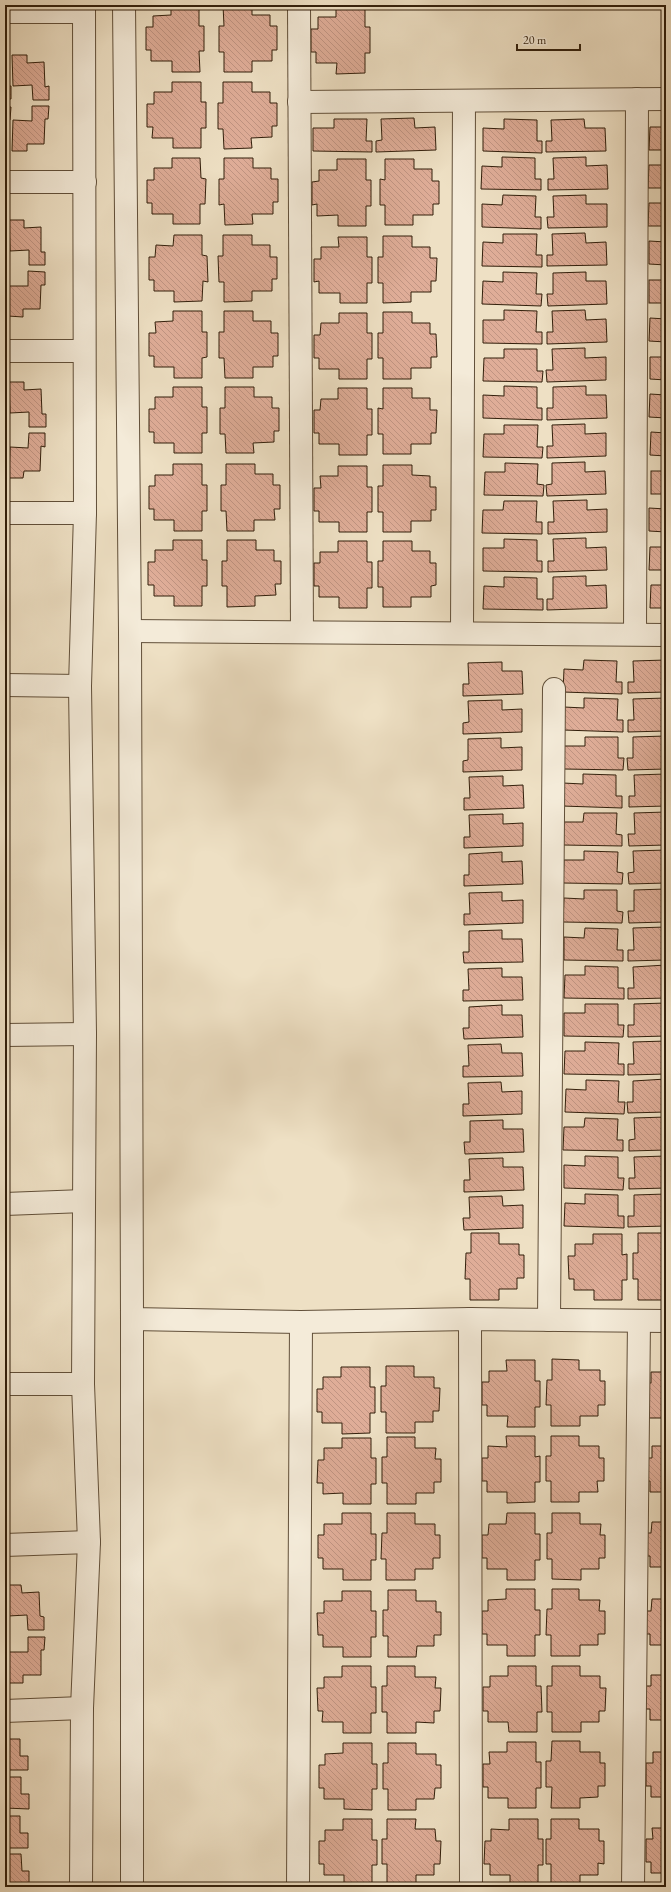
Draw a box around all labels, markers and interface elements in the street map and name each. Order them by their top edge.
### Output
scale bar [517,26,580,52]
text: 20 m [523,32,547,48]

